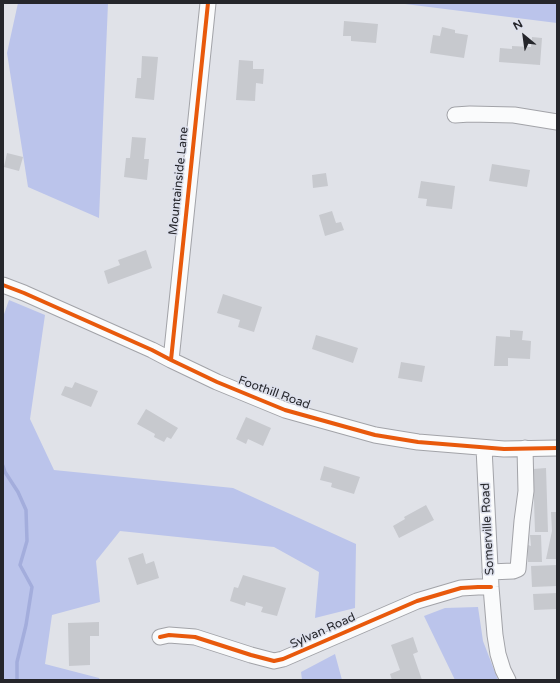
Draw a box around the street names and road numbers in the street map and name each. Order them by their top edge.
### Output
street label: Mountainside Lane [166,126,192,236]
street label: Foothill Road [236,373,312,413]
street label: Somerville Road [478,482,498,576]
street label: Sylvan Road [288,610,358,652]

